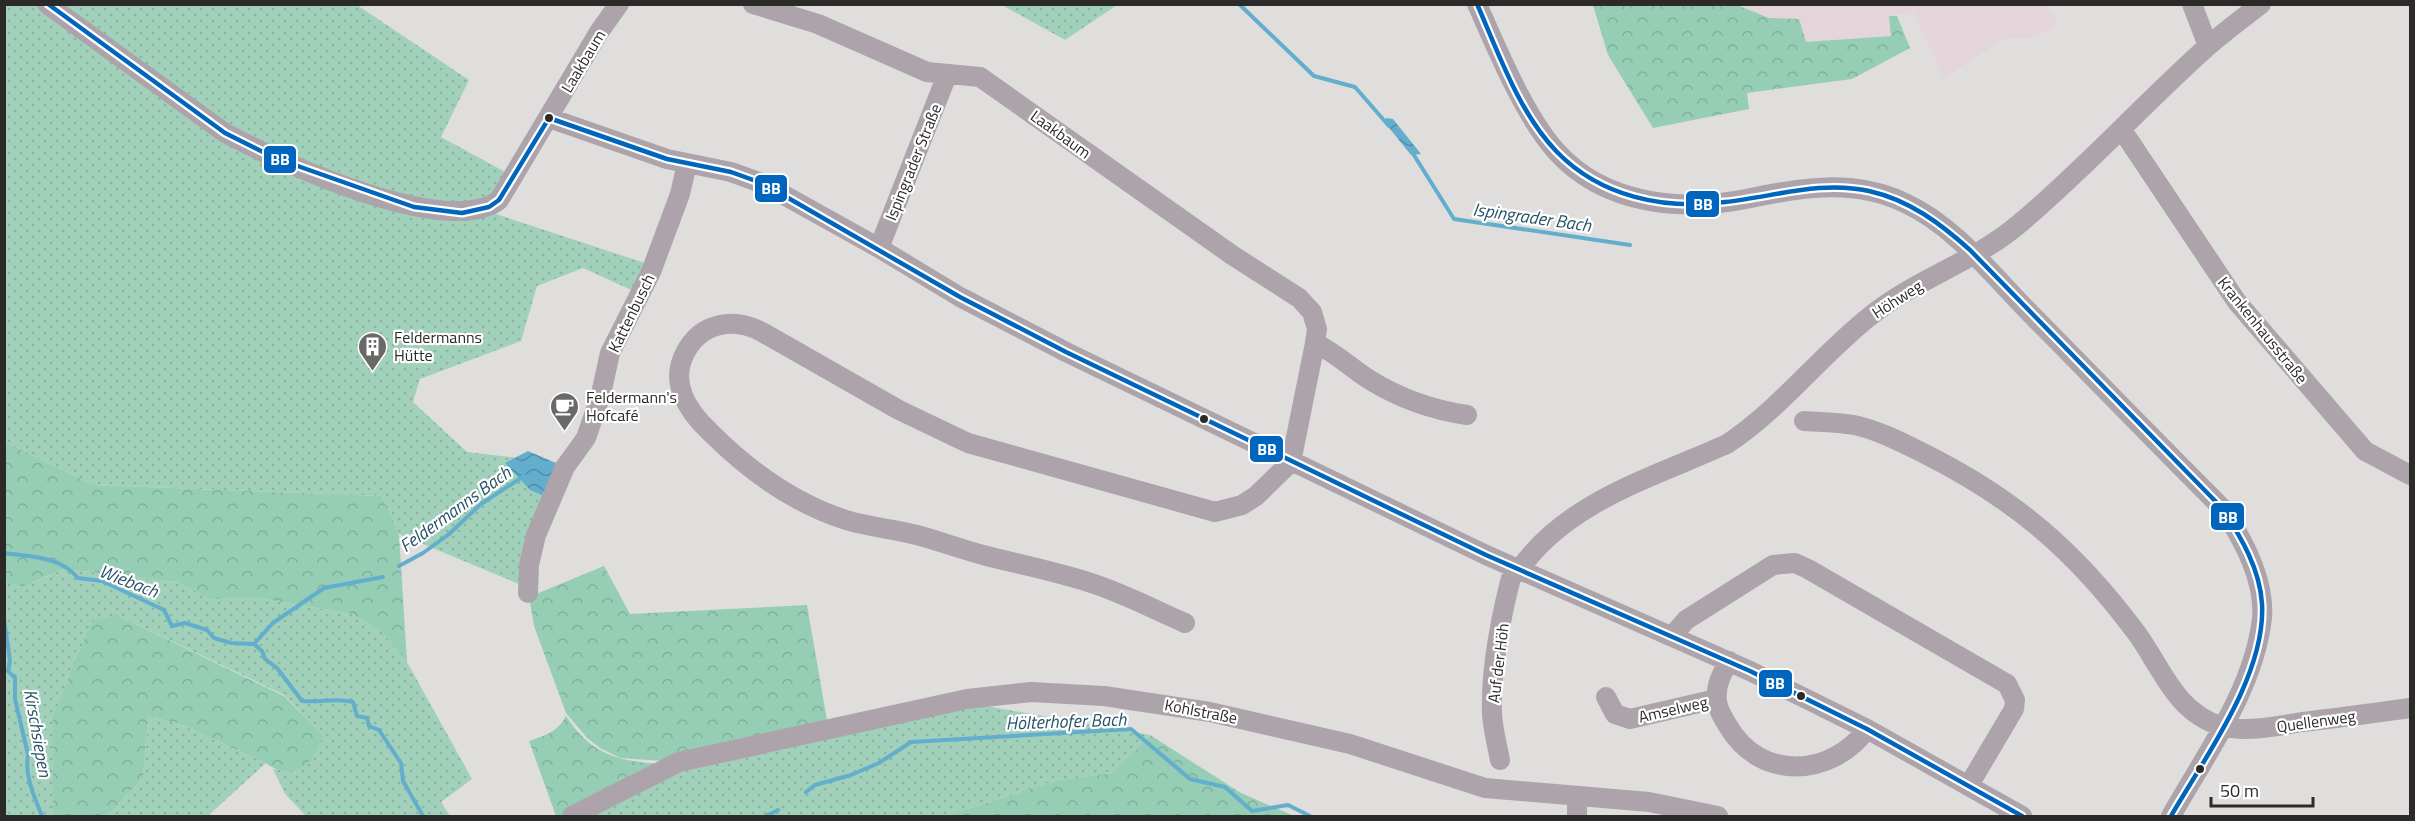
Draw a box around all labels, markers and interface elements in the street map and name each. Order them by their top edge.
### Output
street label: Laakbaum [555,25,611,97]
street label: Ispingrader Straße [879,100,947,224]
street label: Laakbaum [1026,104,1096,164]
unlabelled marker [543,112,555,124]
line badge: BB [263,145,297,174]
text: BB [270,147,290,171]
line badge: BB [754,174,788,203]
text: BB [761,176,781,200]
line badge: BB [1685,190,1720,218]
text: BB [1693,192,1713,216]
water label: Ispingrader Bach [1471,195,1594,239]
street label: Kattenbusch [602,270,660,356]
street label: Krankenhausstraße [2212,271,2314,389]
street label: Höhweg [1867,274,1927,324]
place label: Feldermanns Hütte [394,325,482,367]
building icon: Feldermanns Hütte [357,330,389,372]
place label: Feldermann's Hofcafé [586,385,677,427]
cafe icon: Feldermann's Hofcafé [549,390,581,432]
unlabelled marker [1198,413,1210,425]
line badge: BB [1249,435,1284,463]
text: BB [1257,437,1277,461]
water label: Feldermanns Bach [394,459,517,559]
line badge: BB [2210,502,2245,531]
text: BB [2218,505,2238,529]
water label: Wiebach [96,557,163,605]
street label: Auf der Höh [1481,622,1515,704]
line badge: BB [1758,669,1793,698]
text: BB [1765,671,1785,695]
water label: Kirschsiepen [17,687,59,780]
street label: Amselweg [1636,689,1710,729]
unlabelled marker [1795,690,1807,702]
street label: Kohlstraße [1163,692,1239,730]
street label: Quellenweg [2275,704,2357,738]
water label: Hölterhofer Bach [1005,705,1128,737]
unlabelled marker [2194,763,2206,775]
scale bar [2211,770,2313,808]
text: 50 m [2220,777,2259,804]

